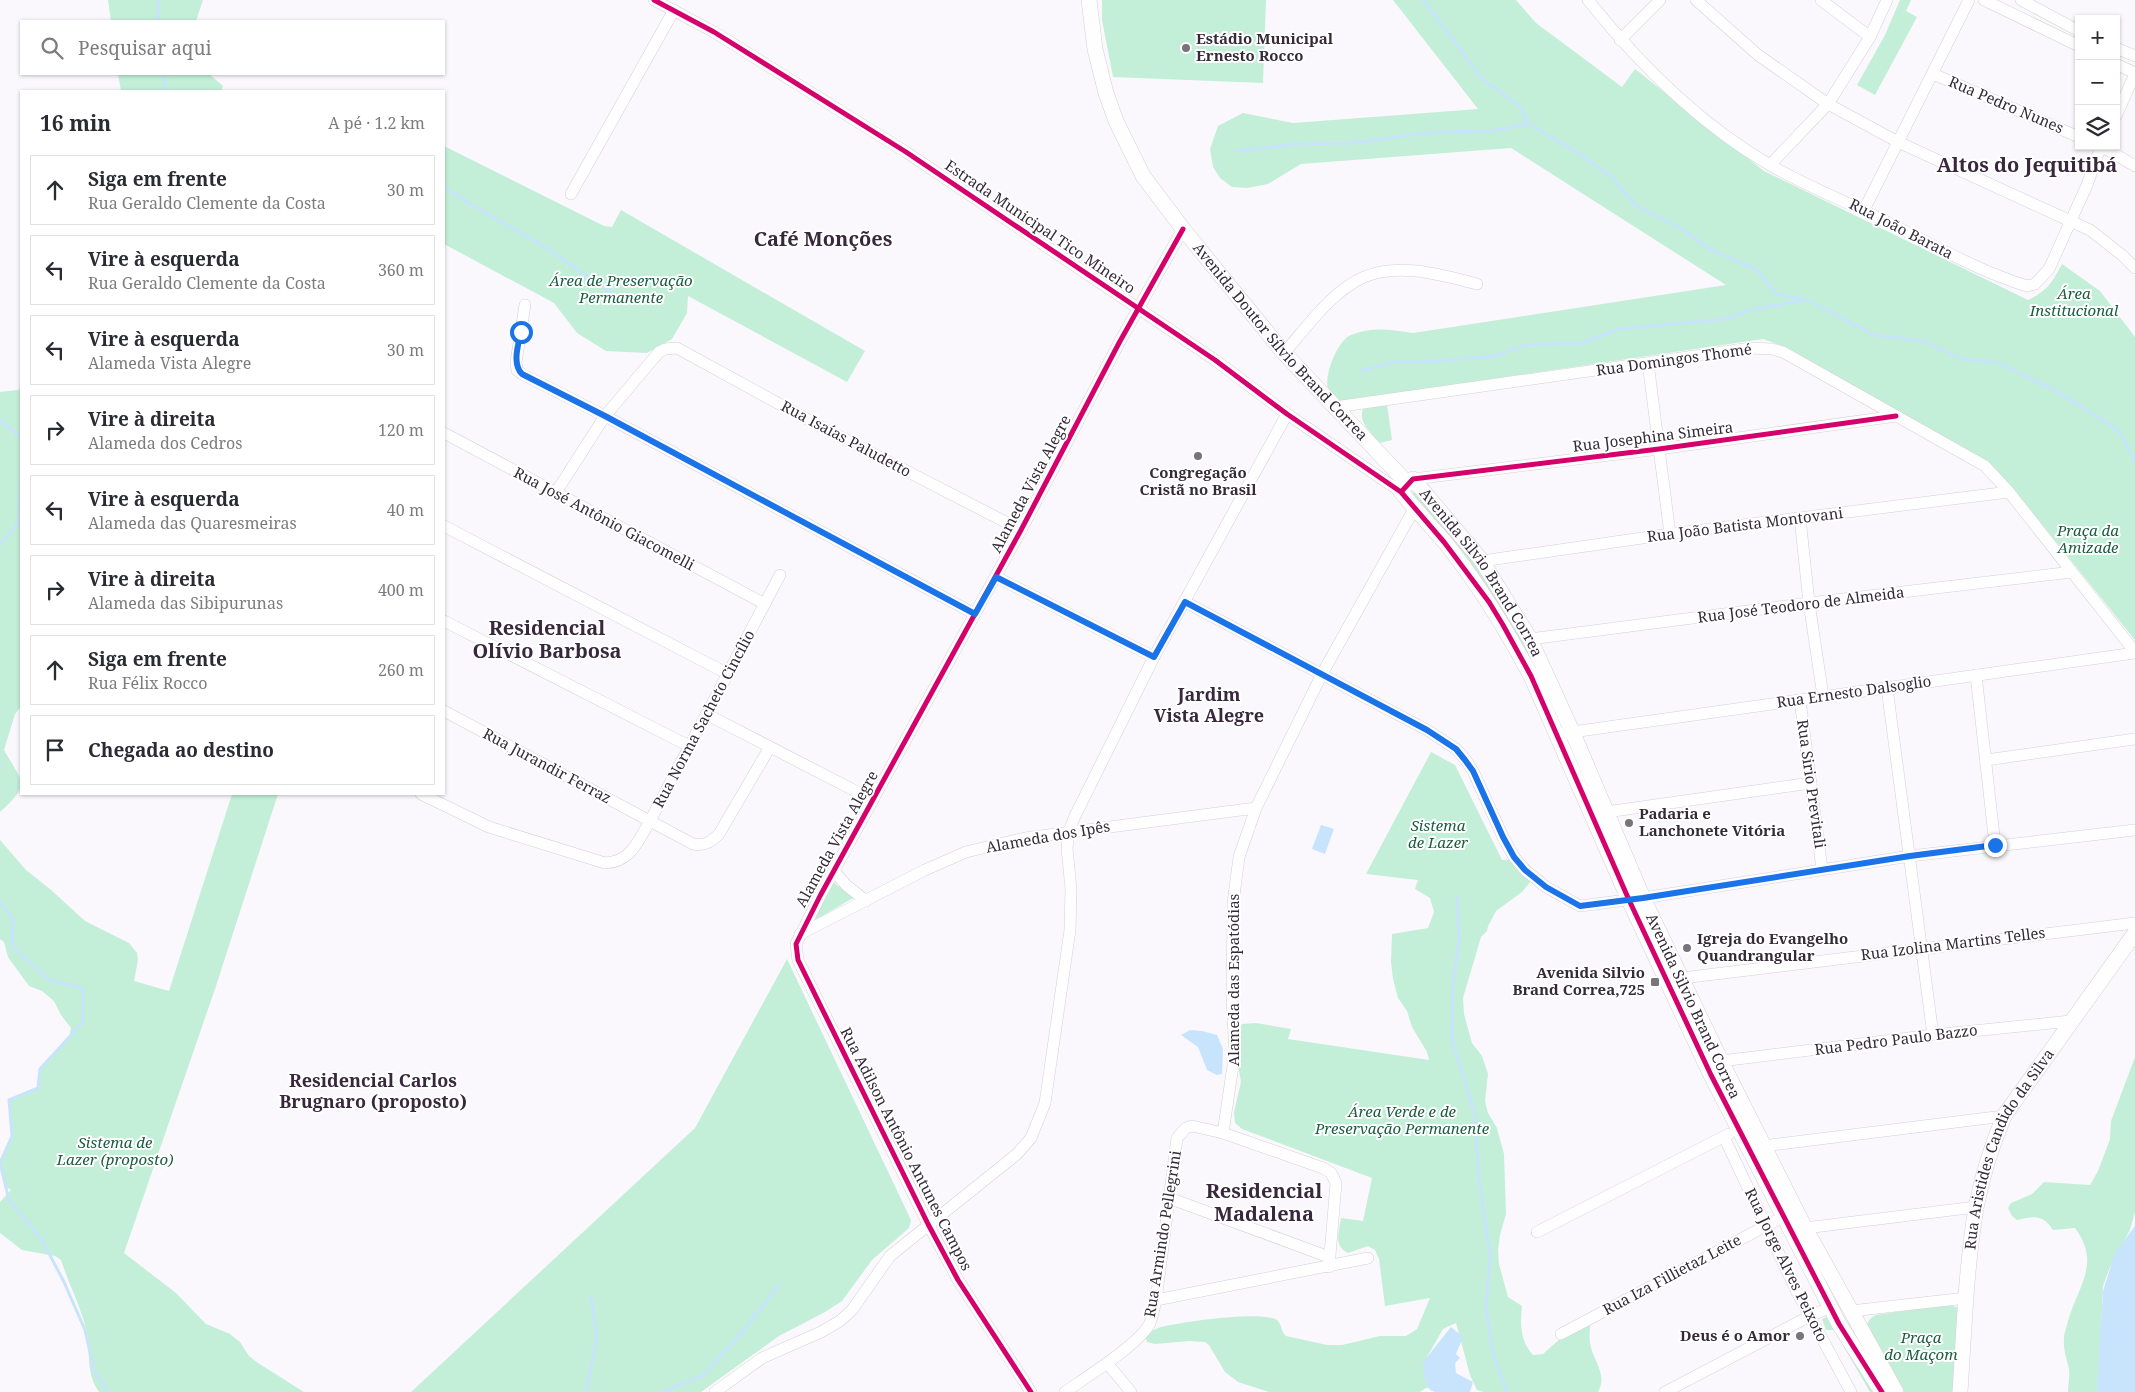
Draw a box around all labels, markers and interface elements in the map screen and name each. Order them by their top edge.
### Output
map controls [2075,15,2120,150]
button: + [2075,15,2120,60]
search box [20,20,445,75]
place label: Estádio Municipal Ernesto Rocco [1196,28,1334,65]
icon: search [38,34,66,62]
text: Pesquisar aqui [78,35,212,61]
marker: Estádio Municipal Ernesto Rocco [1180,42,1192,54]
button: − [2075,60,2120,105]
street label: Rua Pedro Nunes [1946,71,2067,137]
button: layers [2075,105,2120,150]
text: 16 min [40,109,111,137]
text: A pé · 1.2 km [328,112,425,134]
district label: Altos do Jequitibá [1937,151,2117,178]
street label: Estrada Municipal Tico Mineiro [941,155,1140,298]
text: Siga em frente [88,166,227,192]
icon: ahead [41,176,69,204]
text: 30 m [387,179,424,201]
text: Rua Geraldo Clemente da Costa [88,192,326,214]
street label: Rua João Barata [1846,193,1957,263]
district label: Café Monções [754,225,892,252]
street label: Avenida Doutor Sílvio Brand Correa [1189,238,1373,444]
text: Vire à esquerda [88,246,240,272]
icon: left [41,256,69,284]
text: 360 m [378,259,424,281]
park label: Área de Preservação Permanente [548,270,693,307]
text: Rua Geraldo Clemente da Costa [88,272,326,294]
park label: Área Institucional [2029,283,2119,320]
route start [510,321,533,344]
text: Vire à esquerda [88,326,240,352]
icon: left [41,336,69,364]
street label: Rua Domingos Thomé [1595,338,1753,380]
text: 30 m [387,339,424,361]
text: Alameda Vista Alegre [88,352,251,374]
street label: Rua Isaías Paludetto [778,395,915,481]
text: Vire à direita [88,406,216,432]
street label: Alameda Vista Alegre [985,411,1075,556]
icon: right [41,416,69,444]
street label: Rua Josephina Simeira [1572,416,1734,456]
text: 120 m [378,419,424,441]
text: Alameda dos Cedros [88,432,243,454]
marker: Congregação Cristã no Brasil [1192,450,1204,462]
street label: Rua José Antônio Giacomelli [511,462,698,574]
place label: Congregação Cristã no Brasil [1140,462,1257,499]
street label: Avenida Silvio Brand Correa [1416,483,1548,660]
text: Vire à esquerda [88,486,240,512]
icon: left [41,496,69,524]
text: 40 m [387,499,424,521]
street label: Rua João Batista Montovani [1646,502,1844,546]
text: Alameda das Quaresmeiras [88,512,297,534]
park label: Praça da Amizade [2056,520,2119,557]
text: Vire à direita [88,566,216,592]
icon: right [41,576,69,604]
text: 400 m [378,579,424,601]
street label: Rua José Teodoro de Almeida [1696,581,1905,627]
text: Alameda das Sibipurunas [88,592,283,614]
district label: Residencial Olívio Barbosa [472,614,622,664]
street label: Rua Norma Sacheto Cincílio [648,626,759,811]
text: Siga em frente [88,646,227,672]
icon: ahead [41,656,69,684]
text: 260 m [378,659,424,681]
street label: Rua Ernesto Dalsoglio [1775,670,1933,712]
text: Rua Félix Rocco [88,672,207,694]
district label: Jardim Vista Alegre [1154,682,1264,727]
street label: Rua Sirio Previtali [1793,718,1831,850]
street label: Rua Jurandir Ferraz [480,723,615,807]
icon: arrive [41,736,69,764]
text: Chegada ao destino [88,737,274,763]
street label: Alameda Vista Alegre [790,767,882,910]
place label: Padaria e Lanchonete Vitória [1639,803,1785,840]
street label: Alameda dos Ipês [984,815,1112,857]
park label: Sistema de Lazer [1408,815,1469,852]
marker: Padaria e Lanchonete Vitória [1623,817,1635,829]
route end [1984,834,2007,857]
street label: Alameda das Espatódias [1223,893,1243,1066]
street label: Avenida Silvio Brand Correa [1642,910,1746,1101]
street label: Rua Izolina Martins Telles [1860,922,2046,964]
place label: Igreja do Evangelho Quandrangular [1697,928,1848,965]
marker: Igreja do Evangelho Quandrangular [1681,942,1693,954]
place label: Avenida Silvio Brand Correa,725 [1512,962,1645,999]
marker: Avenida Silvio Brand Correa,725 [1649,976,1661,988]
street label: Rua Pedro Paulo Bazzo [1813,1019,1979,1059]
street label: Rua Adilson Antônio Antunes Campos [837,1023,977,1274]
street label: Rua Aristides Candido da Silva [1959,1044,2058,1251]
district label: Residencial Carlos Brugnaro (proposto) [279,1068,467,1113]
park label: Área Verde e de Preservação Permanente [1314,1101,1490,1138]
park label: Sistema de Lazer (proposto) [56,1132,173,1169]
street label: Rua Armindo Pellegrini [1139,1149,1185,1319]
district label: Residencial Madalena [1206,1177,1322,1227]
street label: Rua Jorge Alves Peixoto [1741,1184,1833,1345]
street label: Rua Iza Fillietaz Leite [1599,1229,1744,1319]
place label: Deus é o Amor [1680,1325,1790,1345]
park label: Praça do Maçom [1884,1327,1958,1364]
marker: Deus é o Amor [1794,1330,1806,1342]

